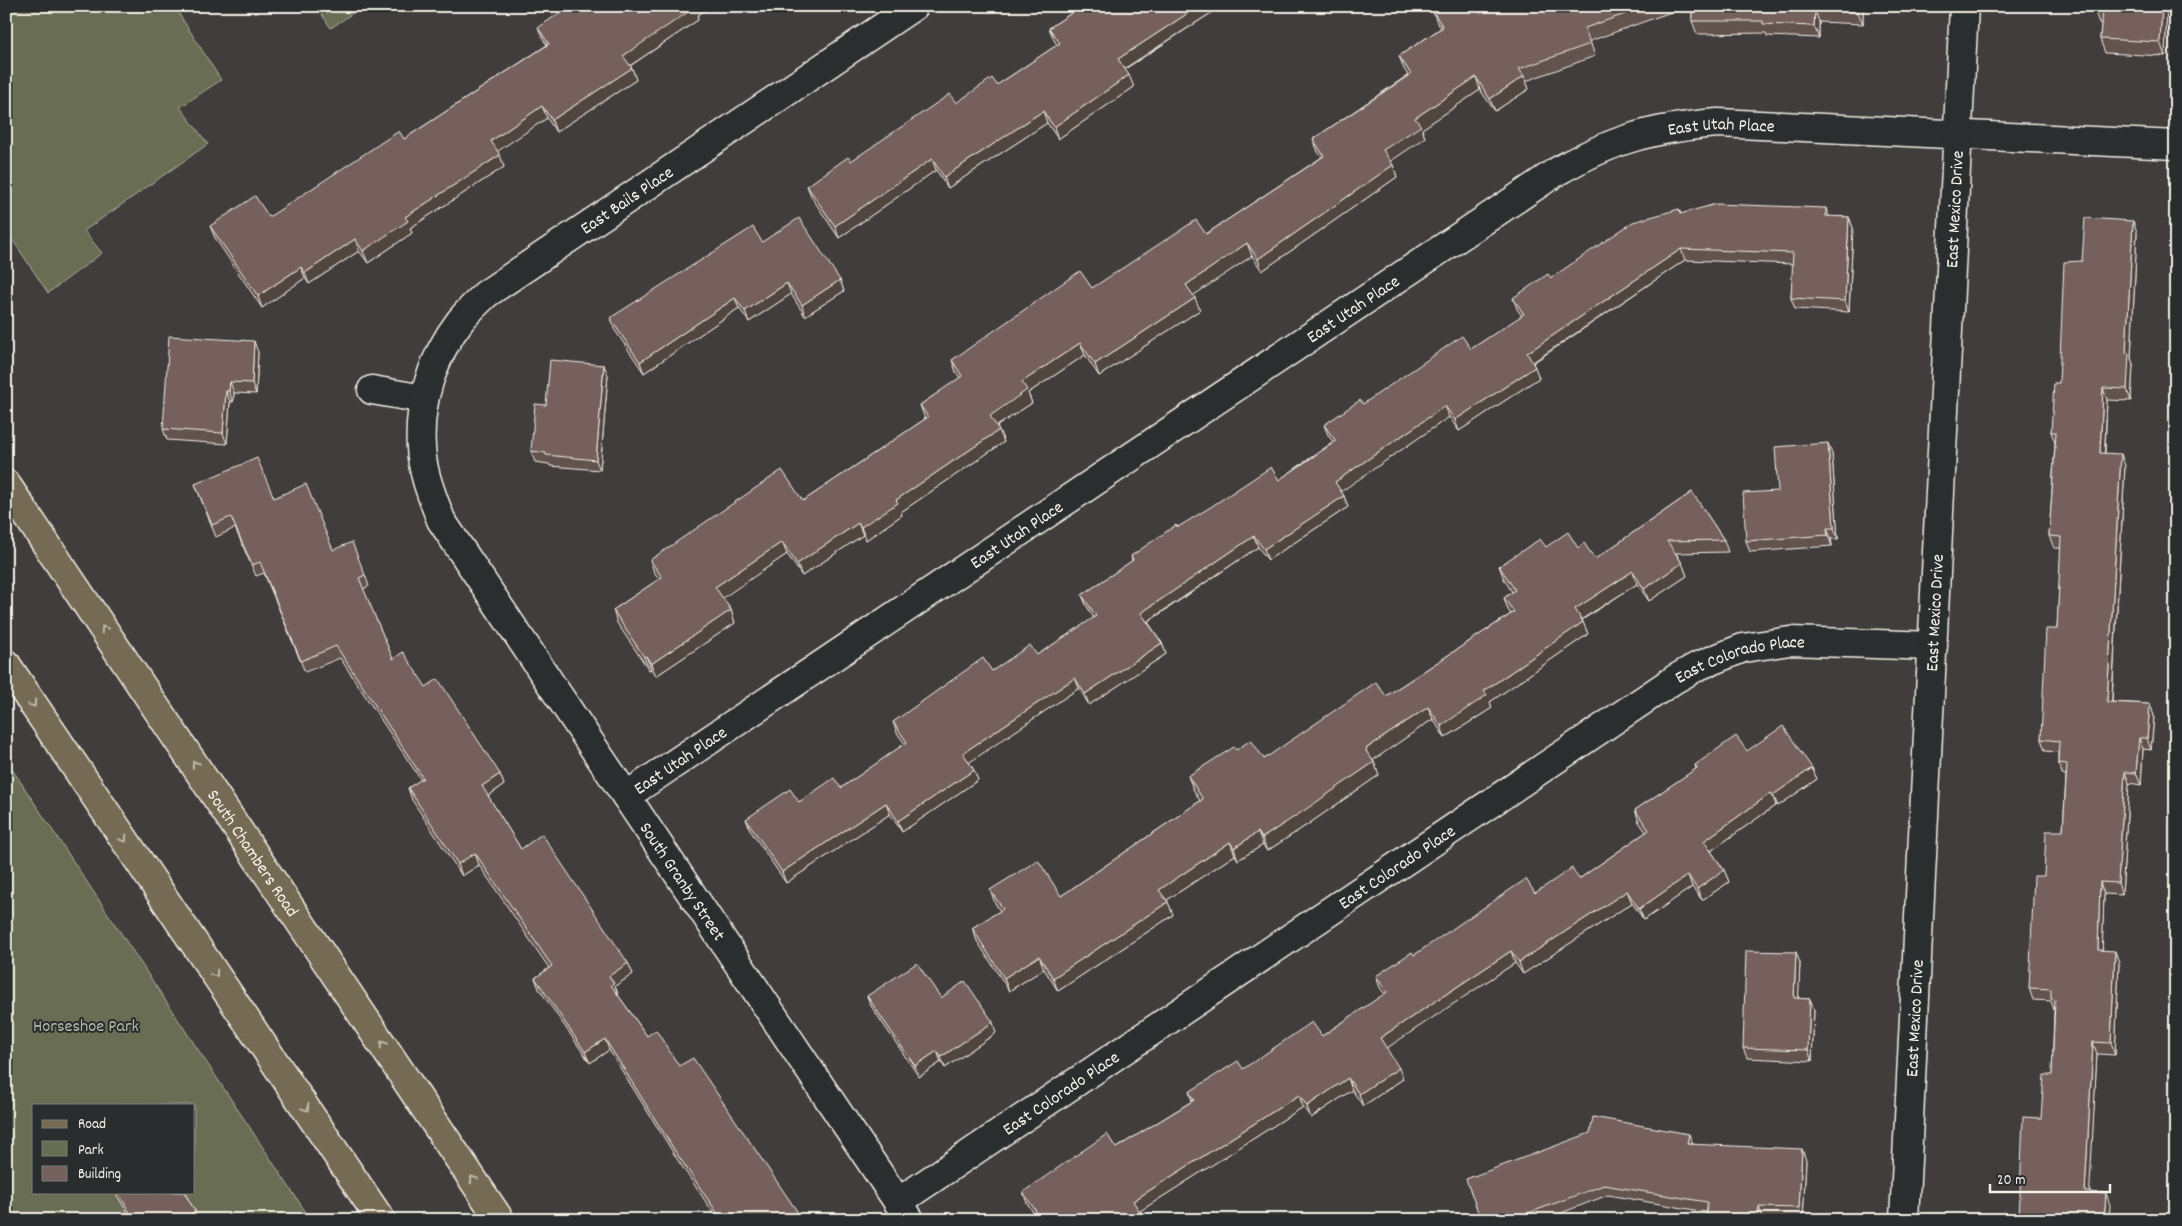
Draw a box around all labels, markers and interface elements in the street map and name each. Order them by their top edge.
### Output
street label: East Utah Place [1666,113,1775,144]
street label: East Mexico Drive [1941,150,1972,269]
street label: East Bails Place [576,161,679,242]
street label: East Utah Place [1302,270,1406,351]
street label: East Utah Place [966,496,1069,576]
street label: East Mexico Drive [1921,553,1952,672]
one-way arrow [101,626,110,635]
street label: East Colorado Place [1671,631,1805,691]
one-way arrow [27,699,37,708]
street label: East Utah Place [630,722,733,802]
one-way arrow [191,760,201,769]
street label: South Chambers Road [200,785,303,923]
street label: South Granby Street [632,818,730,947]
street label: East Colorado Place [1335,820,1461,917]
one-way arrow [118,833,127,843]
street label: East Mexico Drive [1901,959,1932,1078]
one-way arrow [209,968,218,977]
park label: Horseshoe Park [33,1015,139,1040]
one-way arrow [380,1041,389,1050]
street label: East Colorado Place [999,1046,1125,1143]
one-way arrow [300,1103,309,1112]
legend [32,1104,195,1194]
text: Road [78,1114,106,1136]
text: Park [78,1140,104,1162]
scale bar [1990,1161,2110,1193]
text: Building [78,1164,121,1186]
text: 20 m [1997,1170,2025,1192]
one-way arrow [470,1176,479,1185]

